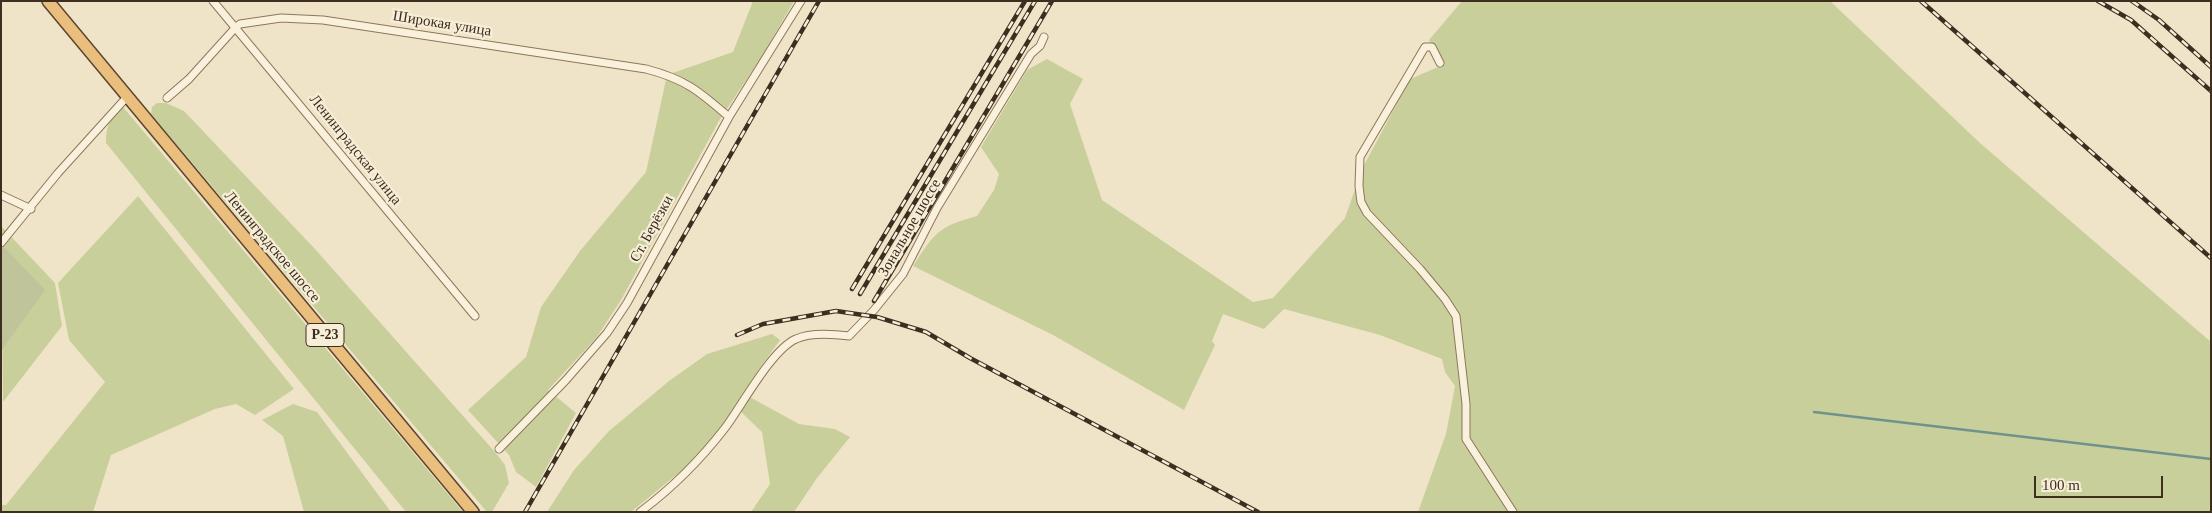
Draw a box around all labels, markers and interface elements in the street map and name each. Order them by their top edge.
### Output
street label: Широкая улица [391,7,493,41]
street label: Ленинградская улица [305,91,405,209]
street label: Зональное шоссе [875,176,945,280]
street label: Ленинградское шоссе [220,188,324,306]
street label: Ст. Берёзки [626,193,678,265]
road number: Р-23 [306,324,344,346]
scale bar [2037,466,2166,498]
text: 100 m [2042,477,2080,493]

